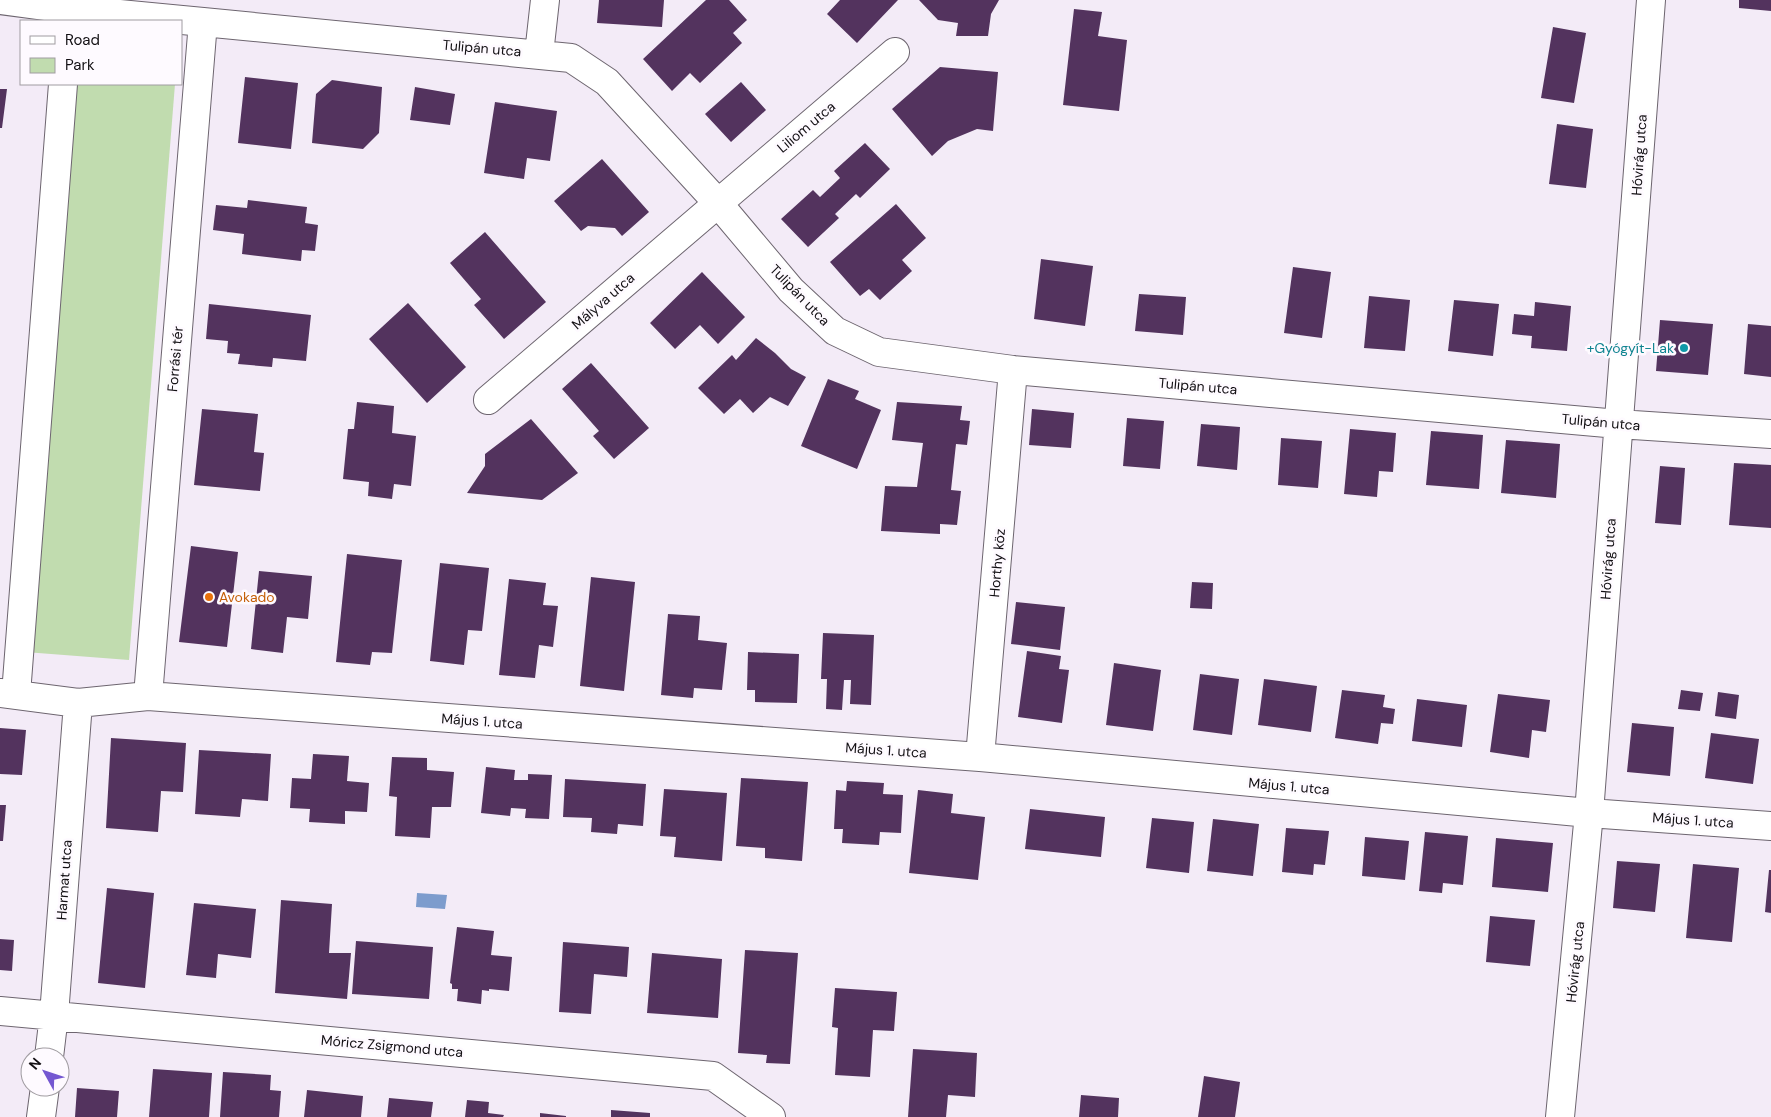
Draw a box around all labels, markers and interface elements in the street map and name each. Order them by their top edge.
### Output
legend [20,20,182,85]
text: Road [65,30,100,50]
street label: Tulipán utca [442,36,522,60]
text: Park [65,55,95,75]
street label: Liliom utca [773,97,839,157]
street label: Hóvirág utca [1627,114,1651,196]
street label: Tulipán utca [766,260,834,330]
street label: Mályva utca [568,269,638,333]
street label: Forrási tér [163,325,187,393]
place label: +Gyógyít-Lak [1587,339,1674,357]
marker: +Gyógyít-Lak [1678,342,1690,354]
street label: Tulipán utca [1158,374,1238,398]
street label: Tulipán utca [1561,410,1641,434]
street label: Hóvirág utca [1596,518,1620,600]
street label: Horthy köz [985,528,1009,598]
place label: Avokado [219,588,275,606]
marker: Avokado [203,591,215,603]
street label: Május 1. utca [441,709,523,733]
street label: Május 1. utca [845,738,927,762]
street label: Május 1. utca [1248,773,1330,799]
street label: Május 1. utca [1652,808,1734,832]
street label: Harmat utca [52,839,76,921]
street label: Hóvirág utca [1562,921,1588,1003]
street label: Móricz Zsigmond utca [320,1031,464,1061]
north arrow [20,1047,70,1097]
text: N [25,1054,45,1073]

